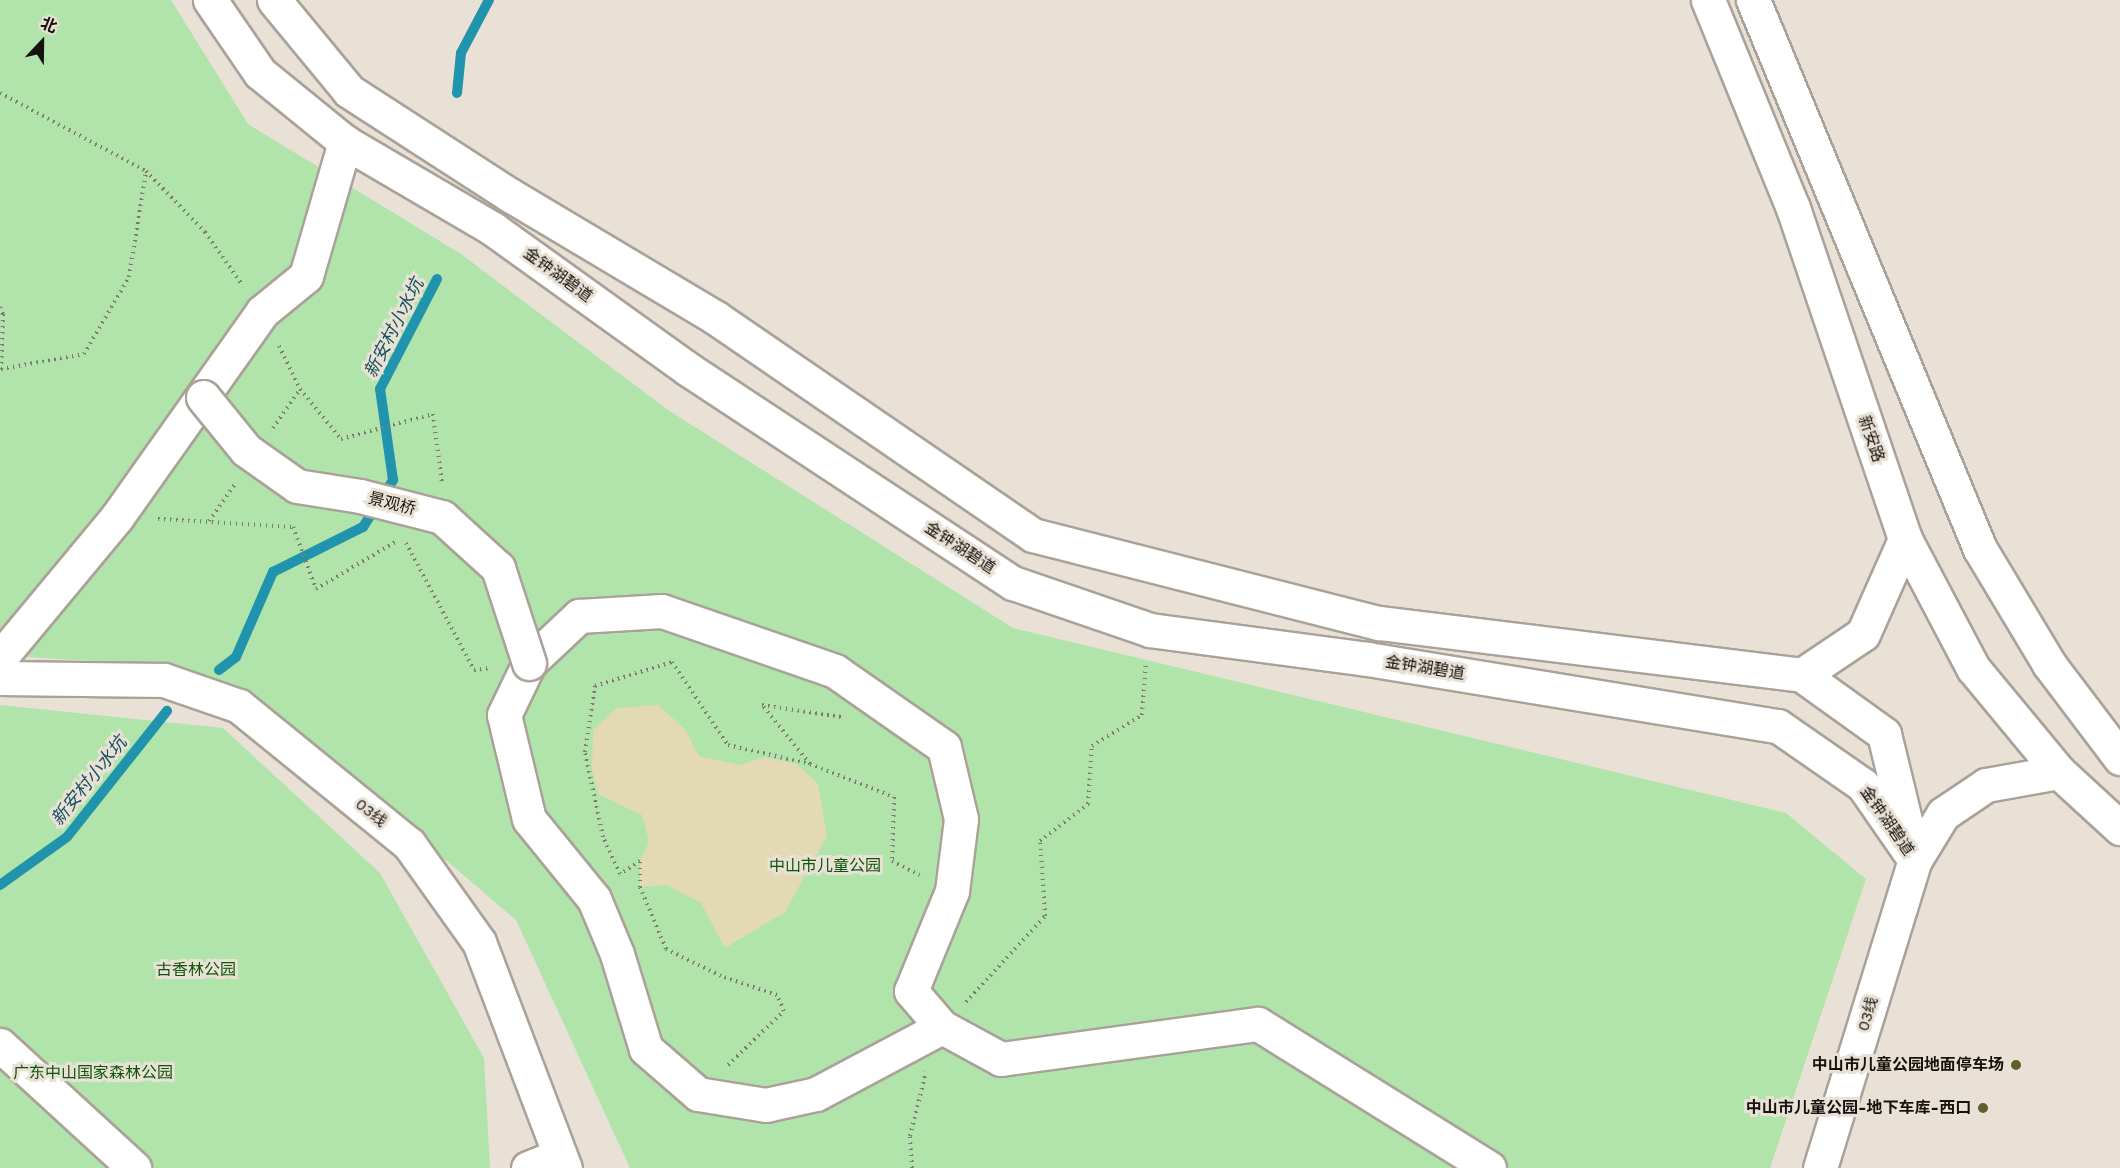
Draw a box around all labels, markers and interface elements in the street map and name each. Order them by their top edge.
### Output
north arrow [12,12,72,72]
text: 北 [38,13,60,37]
street label: 金钟湖碧道 [520,244,596,306]
water label: 新安村小水坑 [360,275,428,381]
street label: 新安路 [1854,413,1888,465]
street label: 景观桥 [366,489,418,519]
street label: 金钟湖碧道 [921,518,999,578]
street label: 金钟湖碧道 [1384,652,1466,684]
water label: 新安村小水坑 [47,732,131,830]
street label: 金钟湖碧道 [1856,783,1918,859]
street label: 03线 [351,795,391,831]
park label: 中山市儿童公园 [769,856,881,876]
park label: 古香林公园 [156,960,236,980]
street label: 03线 [1854,994,1882,1034]
place label: 中山市儿童公园地面停车场 [1812,1055,2004,1075]
marker: 中山市儿童公园地面停车场 [2009,1058,2023,1072]
park label: 广东中山国家森林公园 [13,1063,173,1083]
place label: 中山市儿童公园-地下车库-西口 [1746,1098,1971,1118]
marker: 中山市儿童公园-地下车库-西口 [1976,1101,1990,1115]

